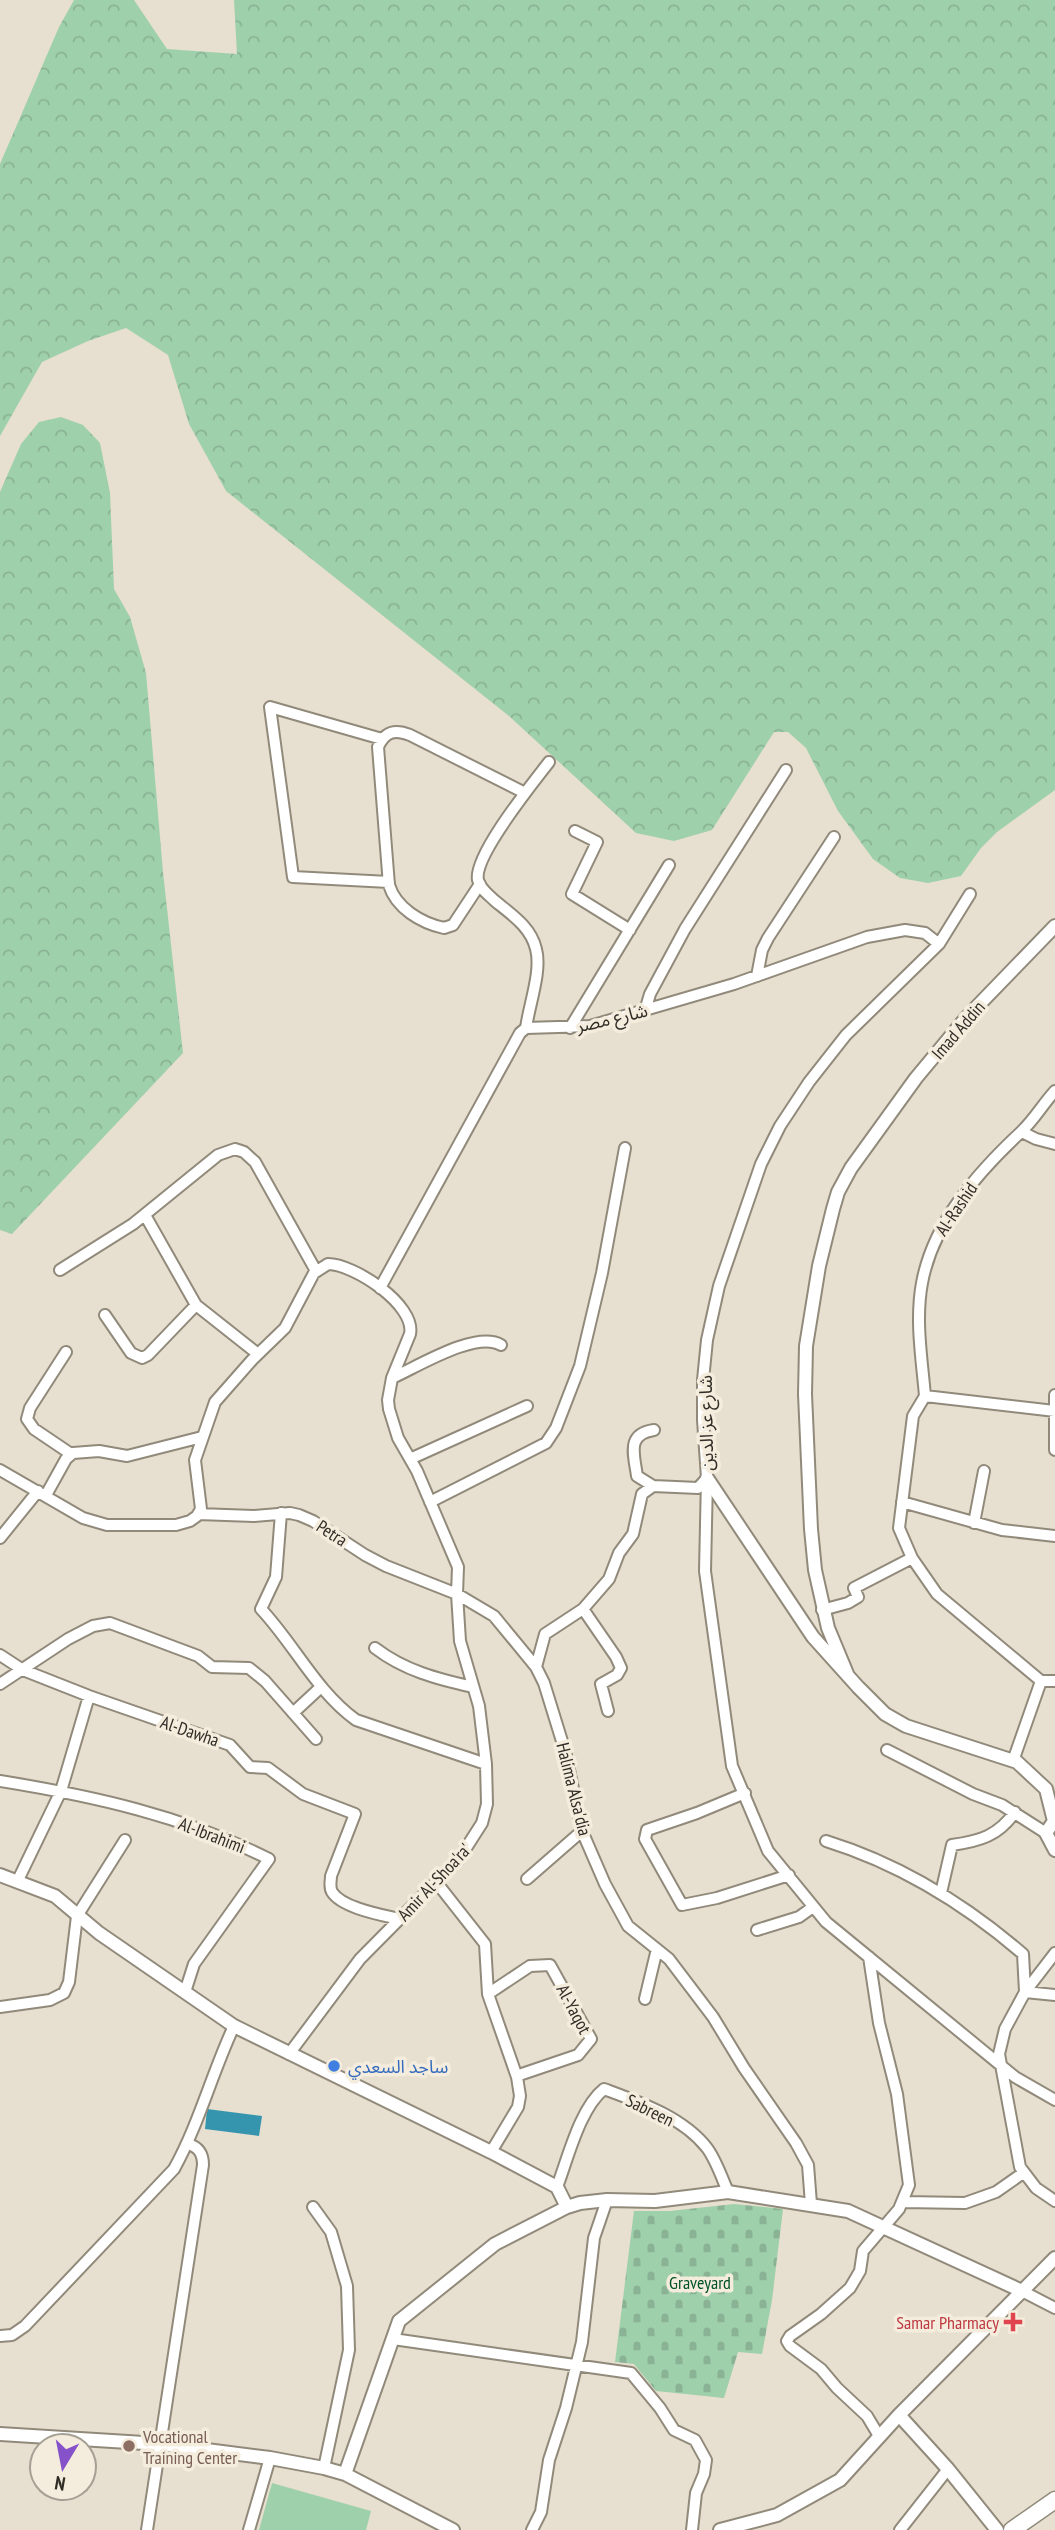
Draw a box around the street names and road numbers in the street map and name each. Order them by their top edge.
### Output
street label: Imad Addin [926,996,990,1064]
street label: شارع مصر [573,999,651,1041]
street label: Al-Rashid [930,1178,982,1240]
street label: شارع عز الدين [694,1375,721,1471]
street label: Petra [312,1515,352,1551]
street label: Al-Dawha [158,1710,222,1752]
street label: Halima Alsa'dia [551,1740,597,1838]
street label: Al-Ibrahimi [175,1812,249,1858]
street label: Amir Al-Shoa'ra' [392,1838,476,1926]
street label: Al-Yaqot [551,1980,597,2038]
street label: Sabreen [622,2089,678,2131]

